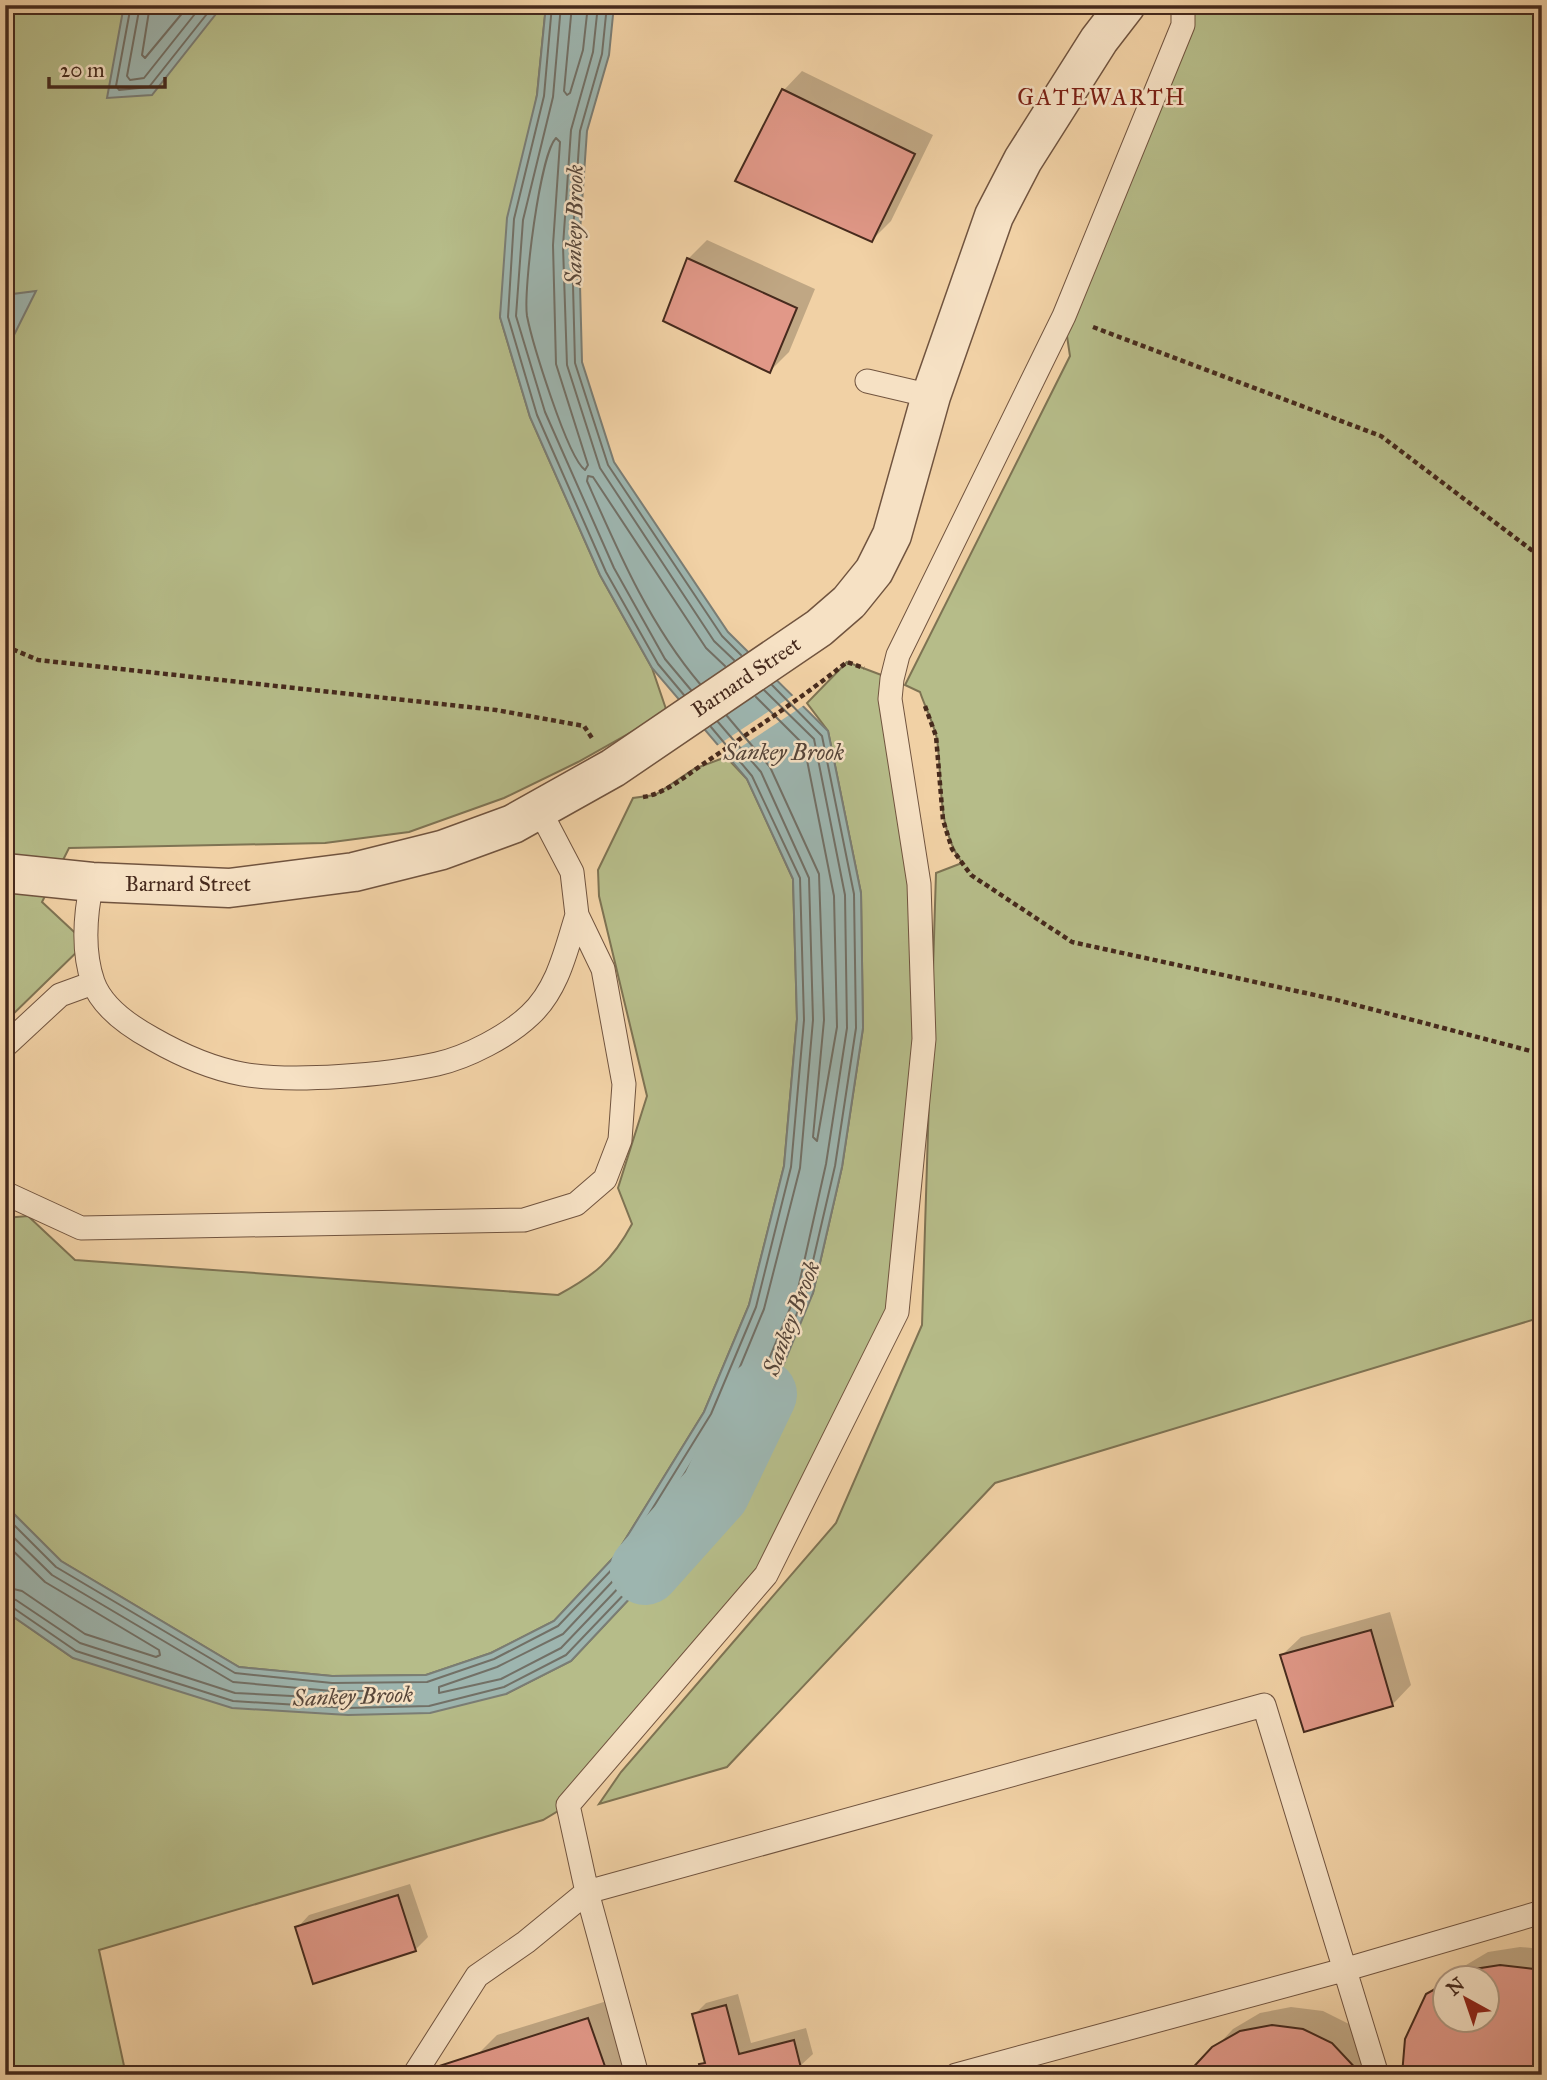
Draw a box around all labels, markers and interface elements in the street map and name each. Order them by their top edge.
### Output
scale bar [49,46,164,90]
text: 20 m [60,57,105,83]
district label: GATEWARTH [1017,83,1187,111]
water label: Sankey Brook [559,165,589,286]
street label: Barnard Street [687,631,806,723]
water label: Sankey Brook [723,738,844,766]
street label: Barnard Street [125,871,251,897]
water label: Sankey Brook [756,1257,826,1380]
water label: Sankey Brook [291,1680,414,1712]
north arrow [1432,1965,1502,2035]
text: N [1442,1972,1469,2000]

